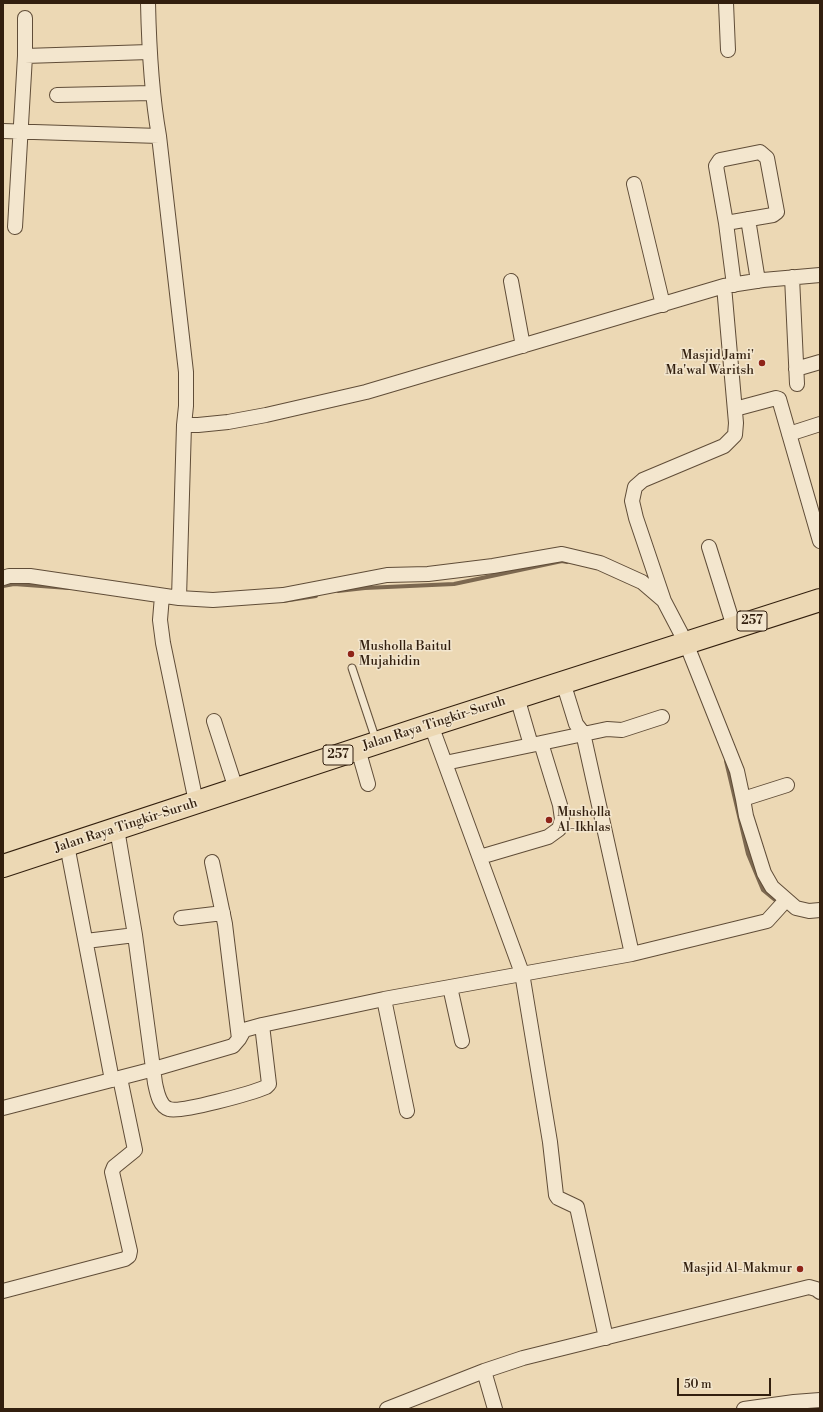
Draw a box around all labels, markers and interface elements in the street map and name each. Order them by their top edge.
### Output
place label: Masjid Jami' Ma'wal Waritsh [665,348,754,379]
marker: Masjid Jami' Ma'wal Waritsh [757,358,767,368]
road number: 257 [737,611,767,631]
place label: Musholla Baitul Mujahidin [359,639,451,670]
marker: Musholla Baitul Mujahidin [346,649,356,659]
street label: Jalan Raya Tingkir-Suruh [361,693,507,755]
road number: 257 [323,745,353,765]
street label: Jalan Raya Tingkir-Suruh [53,795,199,857]
place label: Musholla Al-Ikhlas [557,805,611,836]
marker: Musholla Al-Ikhlas [544,815,554,825]
place label: Masjid Al-Makmur [682,1261,792,1277]
marker: Masjid Al-Makmur [795,1264,805,1274]
scale bar [679,1370,773,1396]
text: 50 m [684,1377,712,1392]

